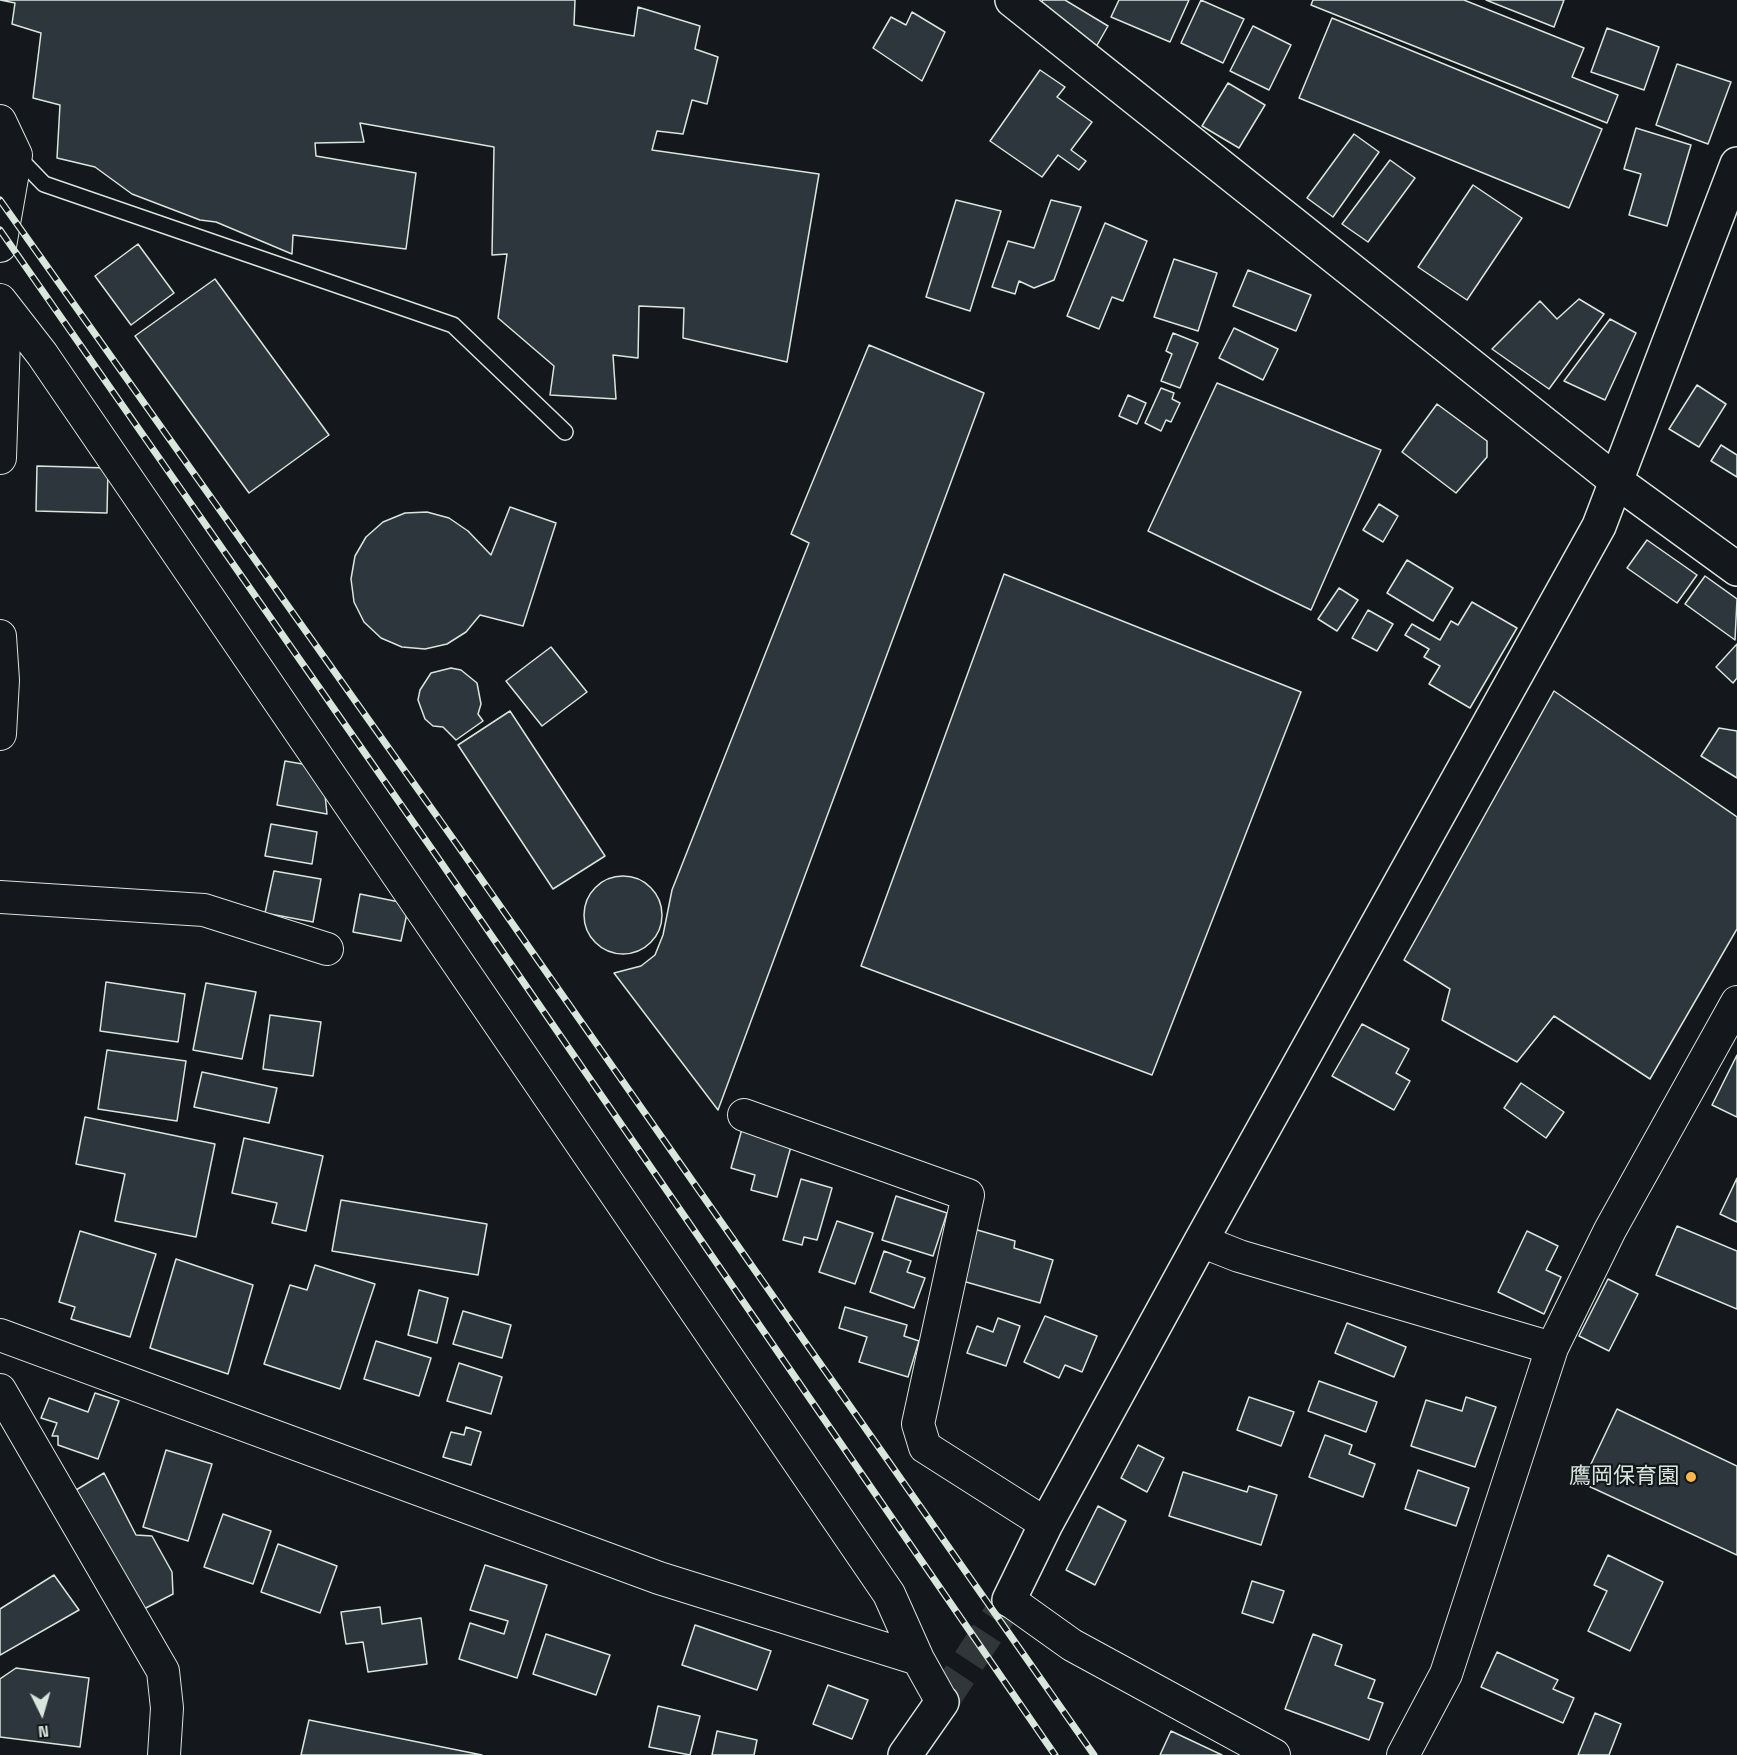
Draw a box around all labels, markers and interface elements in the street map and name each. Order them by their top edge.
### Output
place label: 鷹岡保育園 [1569,1464,1679,1490]
marker: 鷹岡保育園 [1684,1470,1698,1484]
north arrow [12,1683,72,1743]
text: N [37,1721,50,1742]

